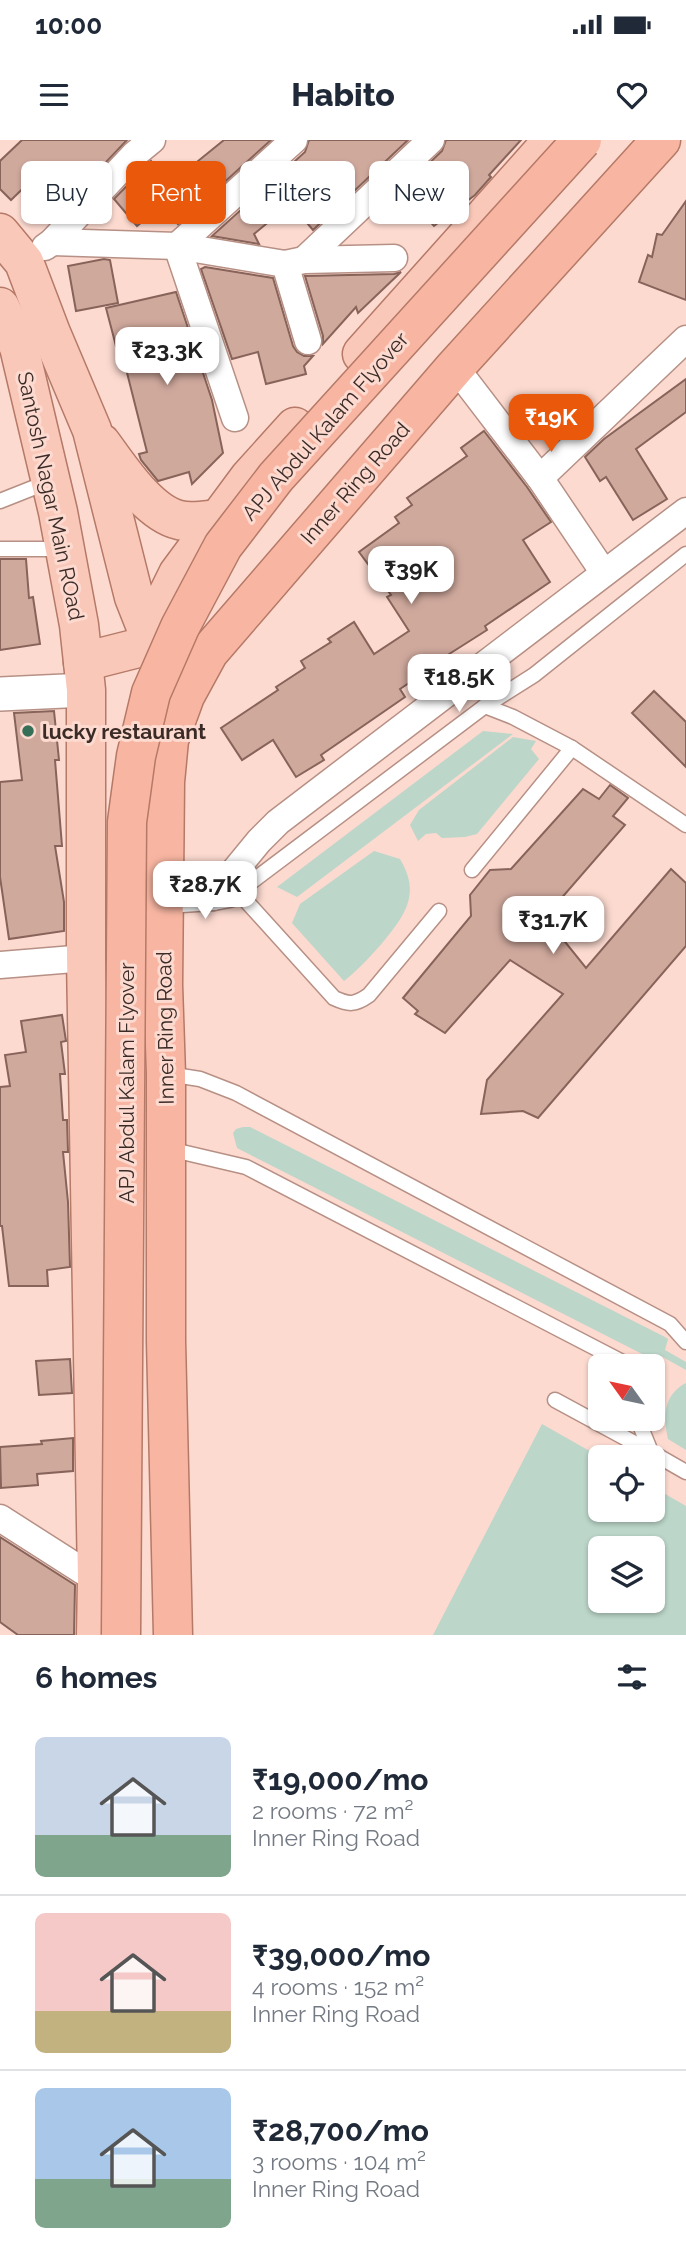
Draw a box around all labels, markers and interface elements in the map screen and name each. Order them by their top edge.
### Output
text: 10:00 [35,10,102,40]
icon: menu [35,76,73,114]
text: Habito [291,76,395,113]
icon: heart [613,76,651,114]
chip: Buy [21,161,112,224]
chip: Rent [126,161,226,224]
chip: Filters [240,161,355,224]
chip: New [369,161,469,224]
street label: APJ Abdul Kalam Flyover [236,326,414,525]
pin: ₹23.3K [110,328,224,387]
text: ₹23.3K [131,336,203,363]
street label: Santosh Nagar Main ROad [12,369,90,623]
pin: ₹19K [510,394,592,454]
text: ₹19K [525,403,577,430]
street label: Inner Ring Road [295,417,415,549]
pin: ₹39K [370,546,452,606]
text: ₹39K [384,555,438,582]
pin: ₹18.5K [402,654,516,714]
text: ₹18.5K [424,663,494,690]
place label: lucky restaurant [42,719,206,744]
marker: lucky restaurant [20,723,36,739]
pin: ₹28.7K [148,862,262,921]
text: ₹28.7K [169,870,241,897]
pin: ₹31.7K [496,896,610,956]
text: ₹31.7K [518,905,588,932]
street label: Inner Ring Road [151,951,179,1105]
street label: APJ Abdul Kalam Flyover [114,962,139,1204]
north arrow [588,1354,665,1432]
map controls [588,1354,665,1613]
button: locate [588,1445,665,1522]
button: layers [588,1536,665,1613]
icon: filters [613,1658,651,1696]
text: 6 homes [35,1660,157,1695]
text: ₹19,000/mo [252,1762,429,1797]
icon: home [91,1765,175,1849]
text: 2 rooms · 72 m² [252,1797,413,1824]
text: Inner Ring Road [252,1824,420,1851]
text: ₹39,000/mo [252,1938,430,1973]
icon: home [91,1941,175,2025]
text: 4 rooms · 152 m² [252,1973,424,2000]
text: Inner Ring Road [252,2000,420,2027]
text: ₹28,700/mo [252,2113,429,2148]
icon: home [91,2116,175,2200]
text: 3 rooms · 104 m² [252,2148,426,2175]
text: Inner Ring Road [252,2175,420,2202]

